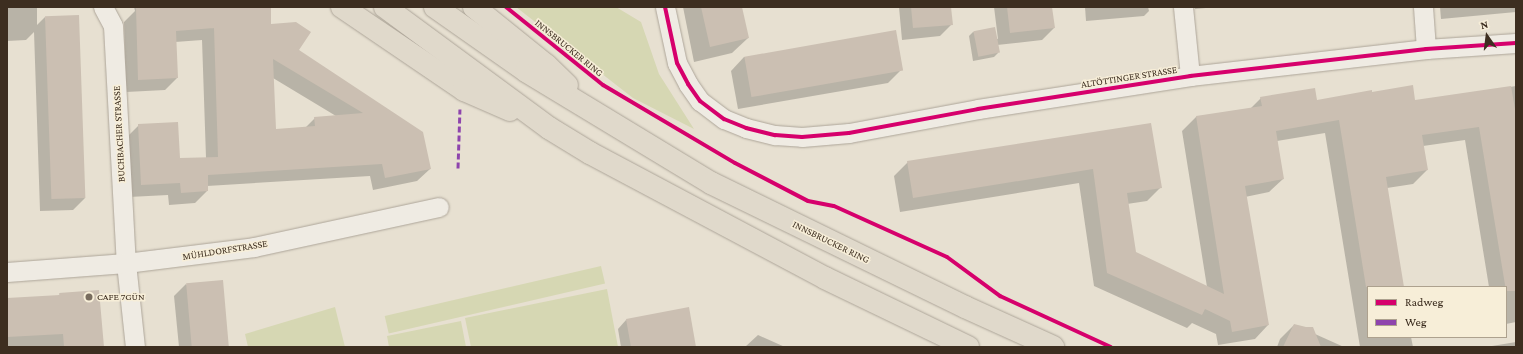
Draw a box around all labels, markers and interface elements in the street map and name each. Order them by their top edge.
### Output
north arrow [1467,16,1507,56]
street label: INNSBRUCKER RING [533,17,605,79]
text: N [1479,18,1489,31]
street label: ALTÖTTINGER STRASSE [1080,63,1178,91]
street label: BUCHBACHER STRASSE [110,85,128,183]
street label: INNSBRUCKER RING [791,218,871,266]
street label: MÜHLDORFSTRASSE [182,237,268,263]
legend [1367,286,1507,338]
place label: CAFE 7GÜN [97,291,145,303]
marker: CAFE 7GÜN [84,292,94,302]
text: Radweg [1405,295,1443,309]
text: Weg [1405,315,1427,329]

